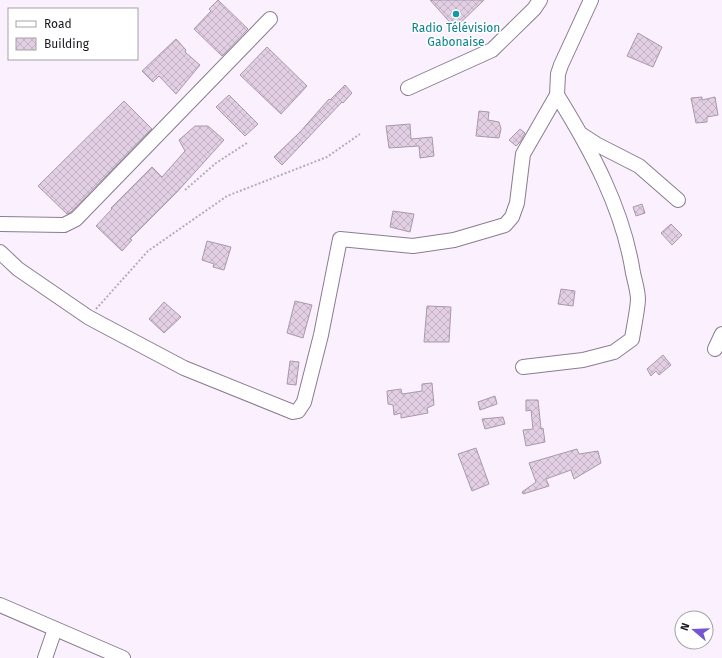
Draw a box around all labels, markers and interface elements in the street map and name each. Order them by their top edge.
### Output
legend [8,8,138,60]
marker: Radio Télévision Gabonaise [451,9,461,19]
text: Road [44,17,72,31]
place label: Radio Télévision Gabonaise [412,21,500,49]
text: Building [44,37,90,51]
north arrow [674,610,714,650]
text: N [678,621,692,632]

